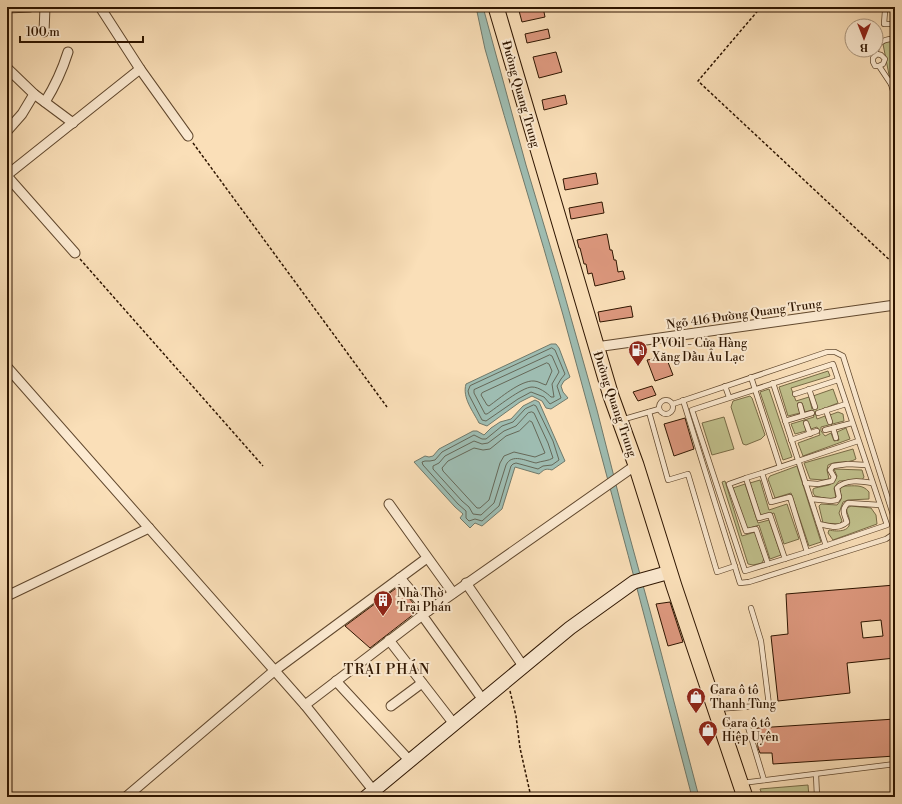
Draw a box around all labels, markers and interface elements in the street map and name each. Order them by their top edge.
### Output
scale bar [20,18,143,44]
north arrow [844,18,884,58]
text: 100 m [26,25,60,40]
street label: Đường Quang Trung [498,39,543,150]
text: B [860,40,868,54]
street label: Ngõ 416 Đường Quang Trung [666,296,823,333]
place label: PVOil - Cửa Hàng Xăng Dầu Âu Lạc [651,336,748,365]
fuel station icon: PVOil - Cửa Hàng Xăng Dầu Âu Lạc [627,339,649,367]
street label: Đường Quang Trung [589,349,640,460]
place label: Nhà Thờ Trại Phán [397,586,451,615]
building icon: Nhà Thờ Trại Phán [372,589,394,617]
district label: TRẠI PHÁN [344,659,430,679]
place label: Gara ô tô Thanh Tùng [710,683,777,712]
shop icon: Gara ô tô Thanh Tùng [685,686,707,714]
place label: Gara ô tô Hiệp Uyên [722,716,779,745]
shop icon: Gara ô tô Hiệp Uyên [697,719,719,747]

